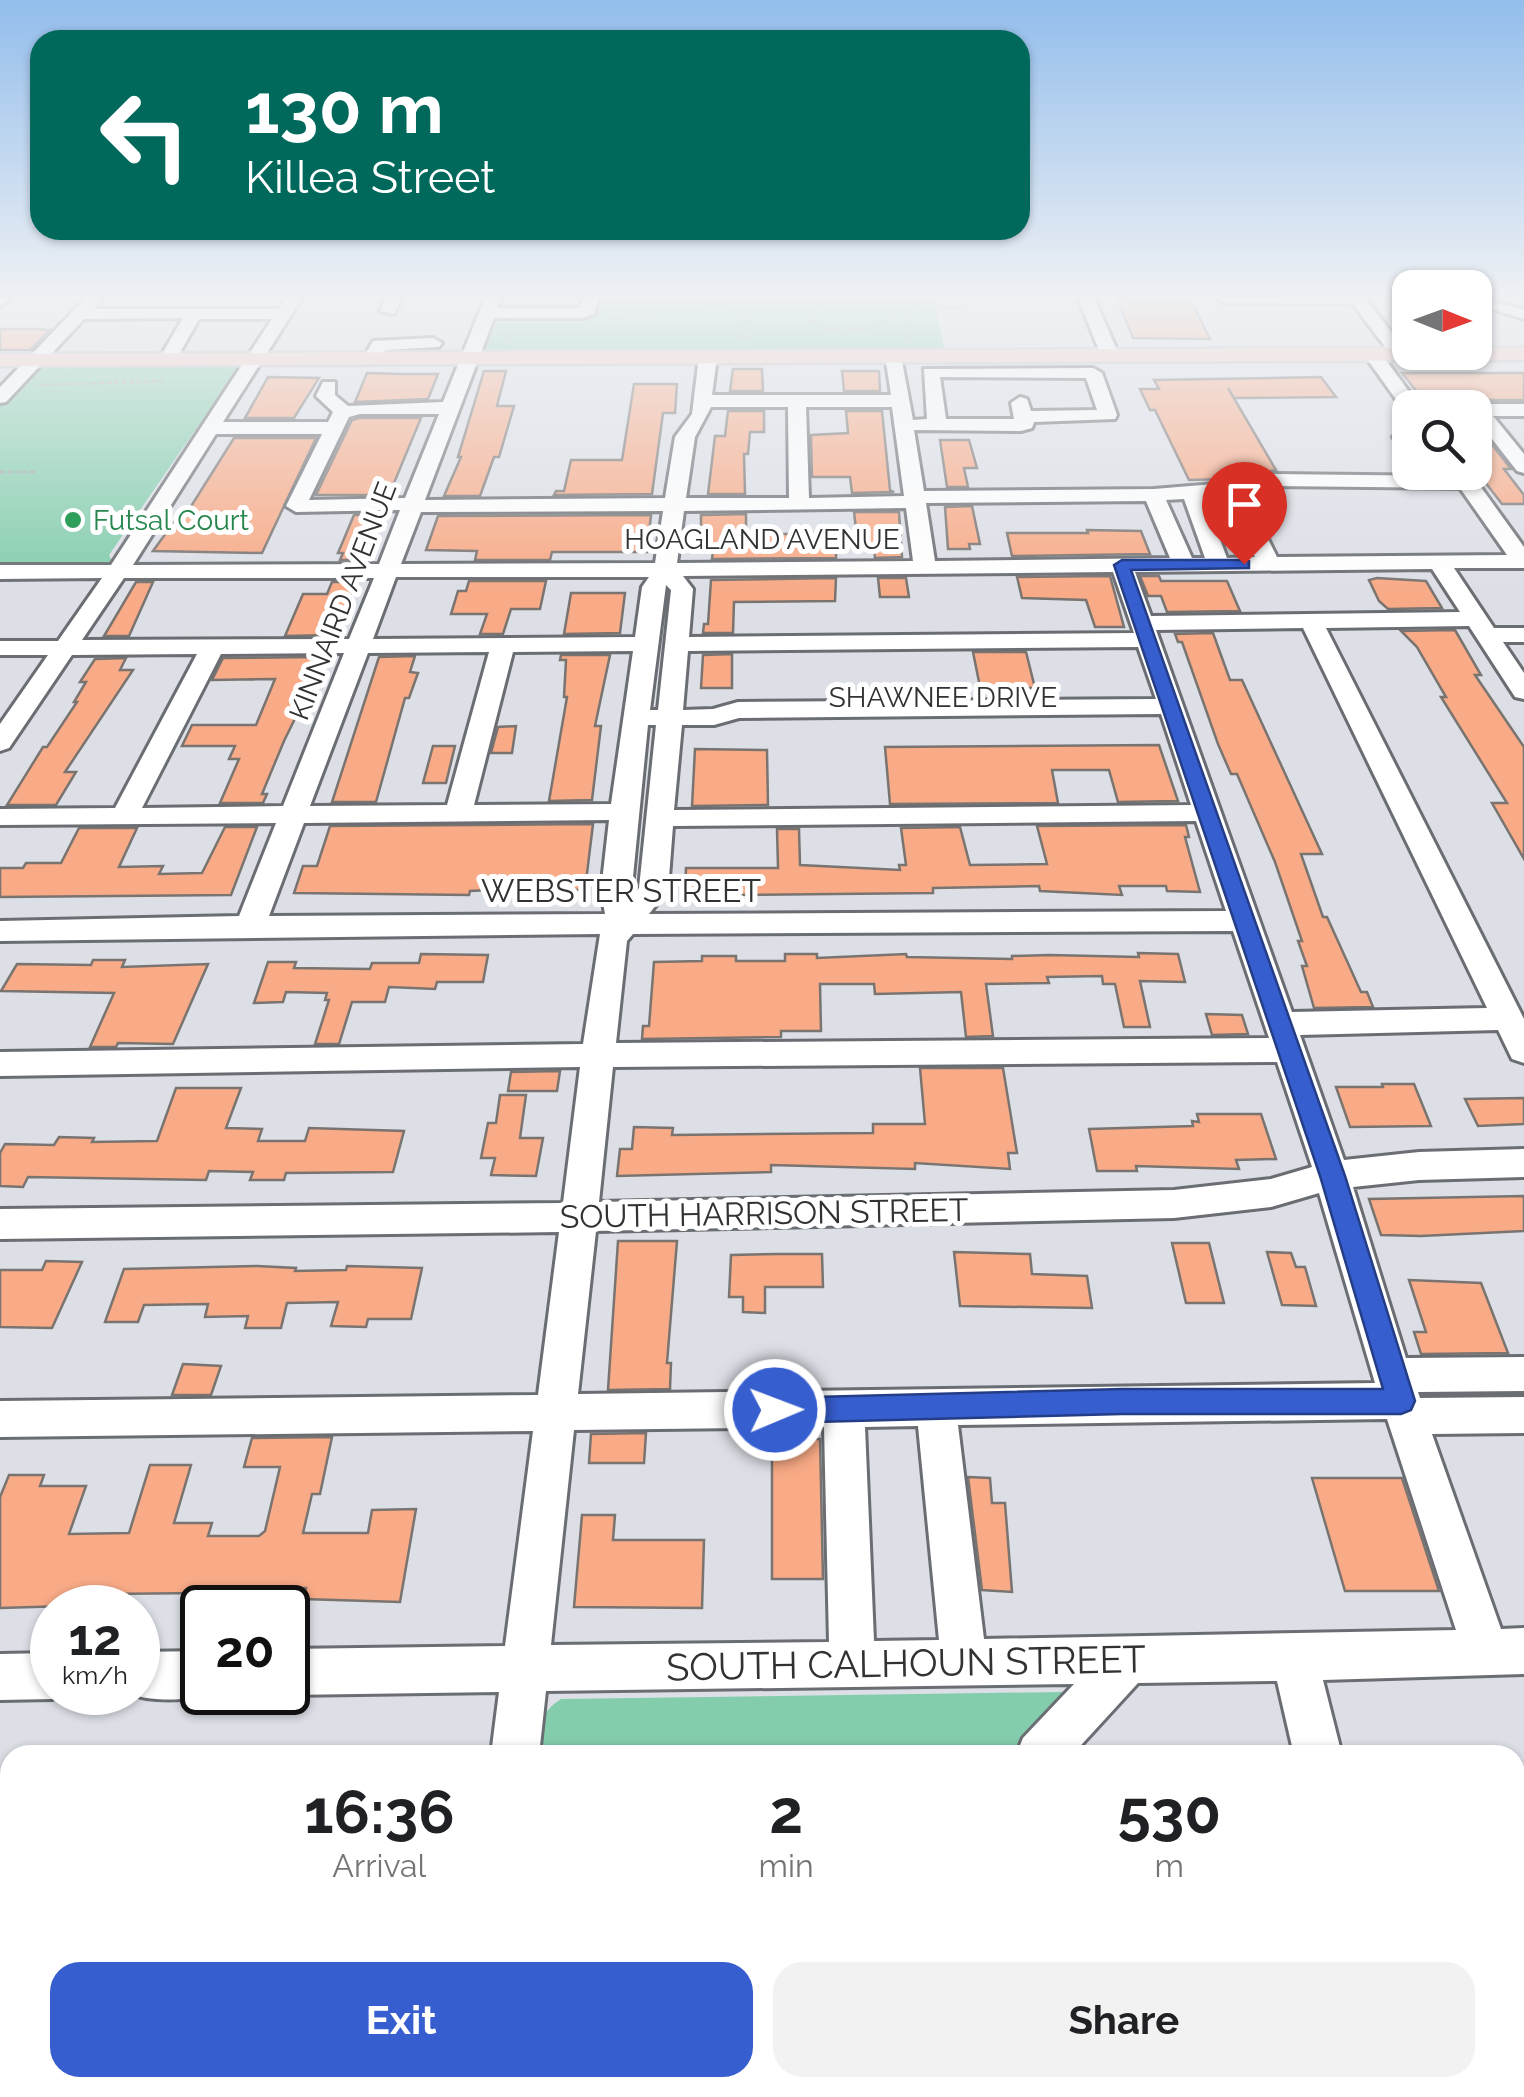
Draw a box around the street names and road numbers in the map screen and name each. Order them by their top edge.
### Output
street label: KINNAIRD AVENUE [282,478,404,724]
street label: HOAGLAND AVENUE [624,523,900,556]
street label: SHAWNEE DRIVE [829,681,1057,714]
street label: WEBSTER STREET [481,872,761,909]
street label: SOUTH HARRISON STREET [559,1191,969,1235]
street label: SOUTH CALHOUN STREET [666,1636,1146,1690]

